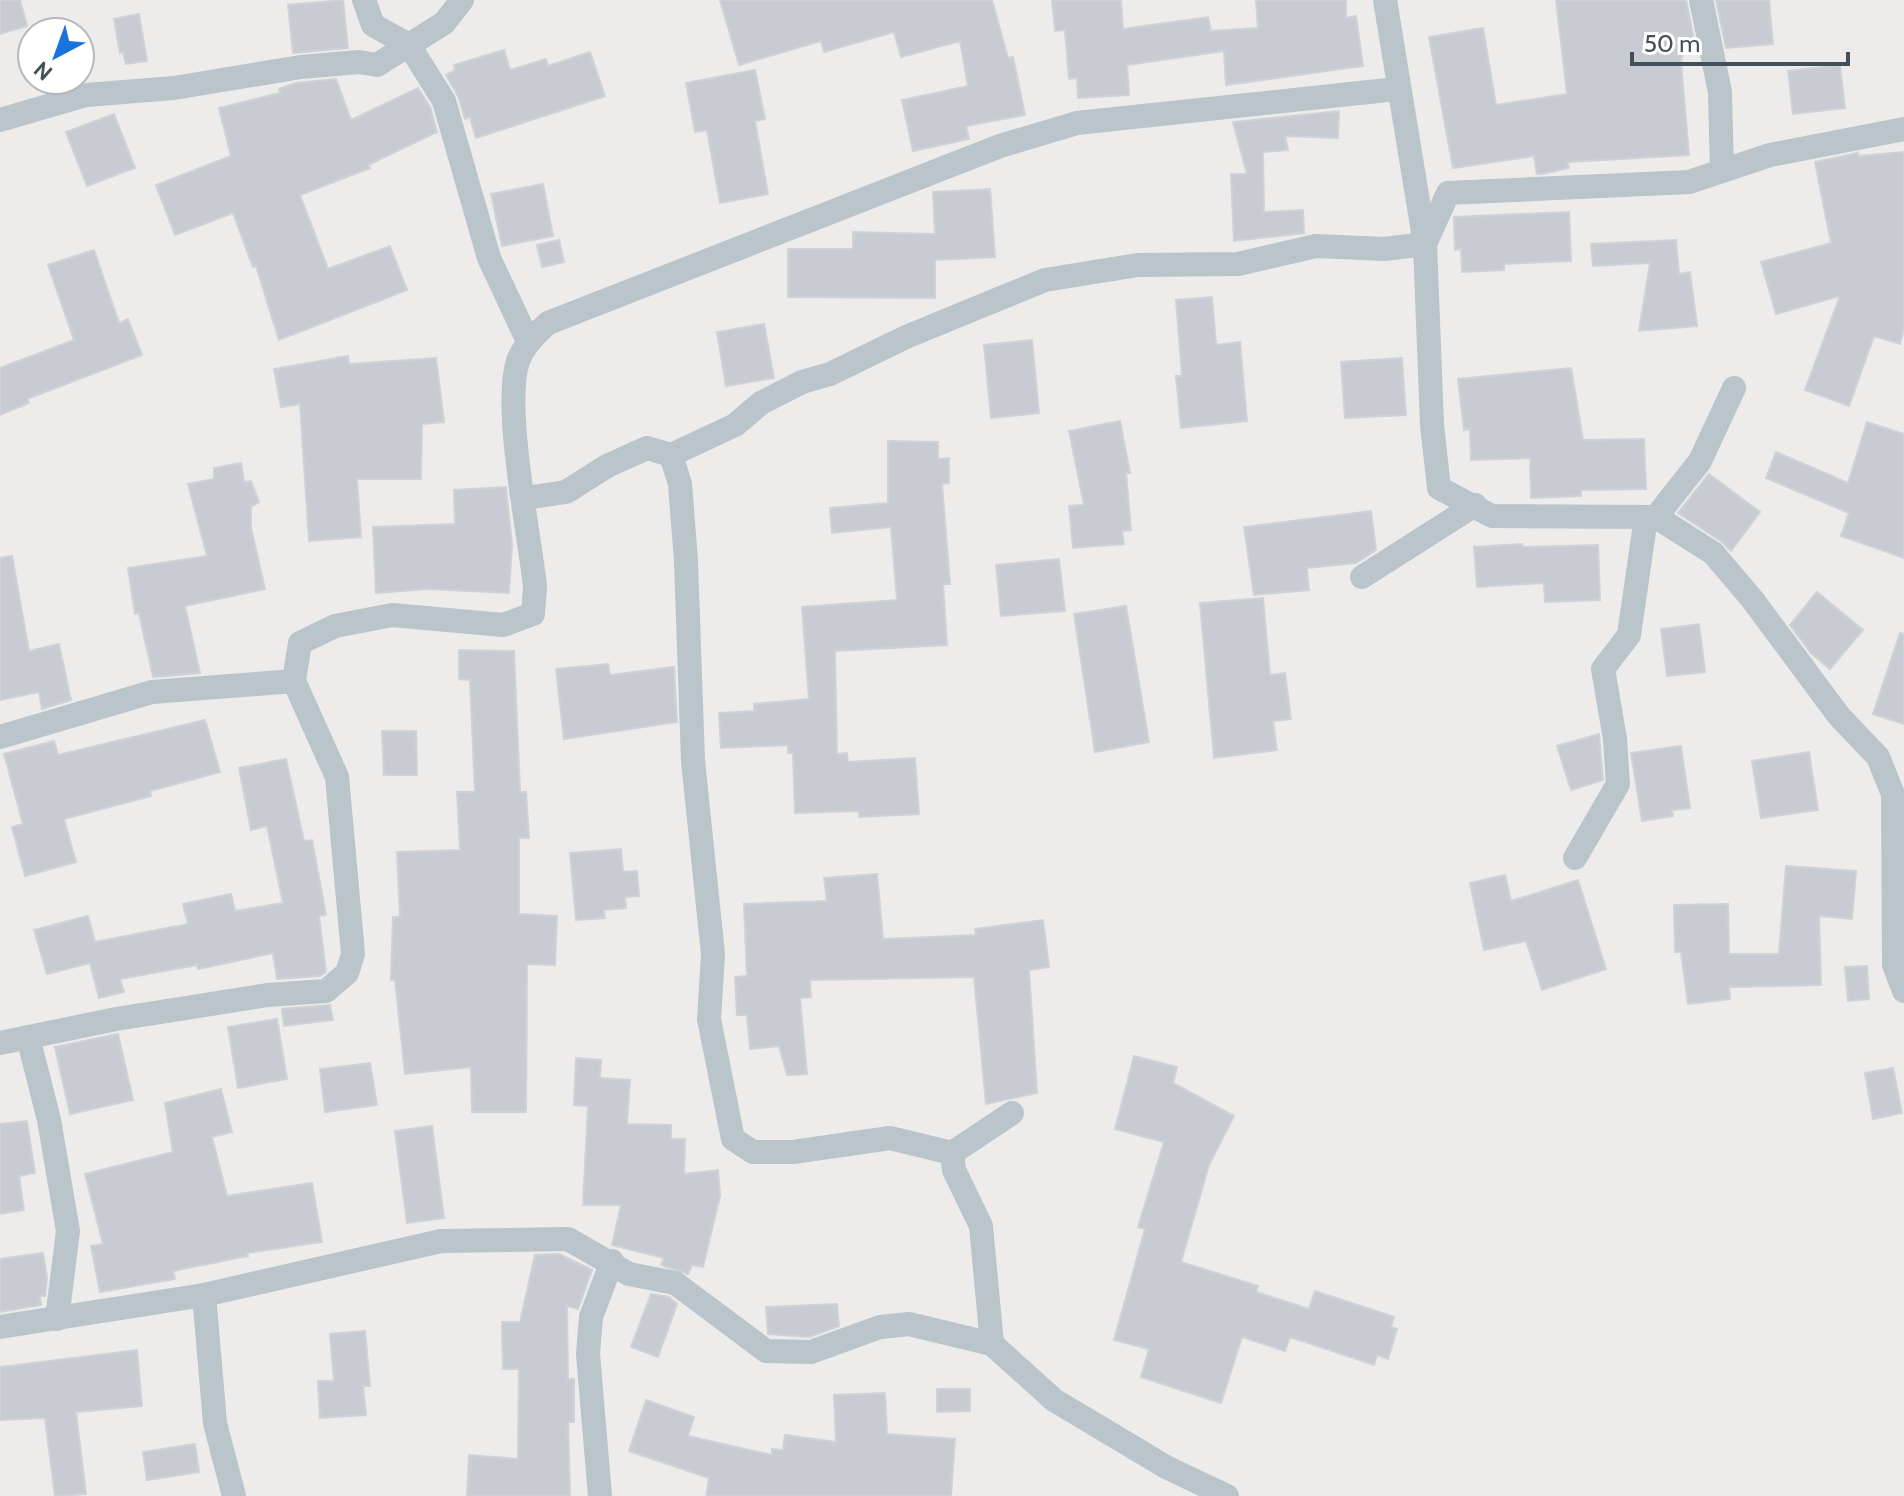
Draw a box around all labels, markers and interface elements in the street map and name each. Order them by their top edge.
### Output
north arrow [16,16,96,96]
scale bar [1632,16,1848,66]
text: 50 m [1644,29,1700,58]
text: N [28,55,58,86]

